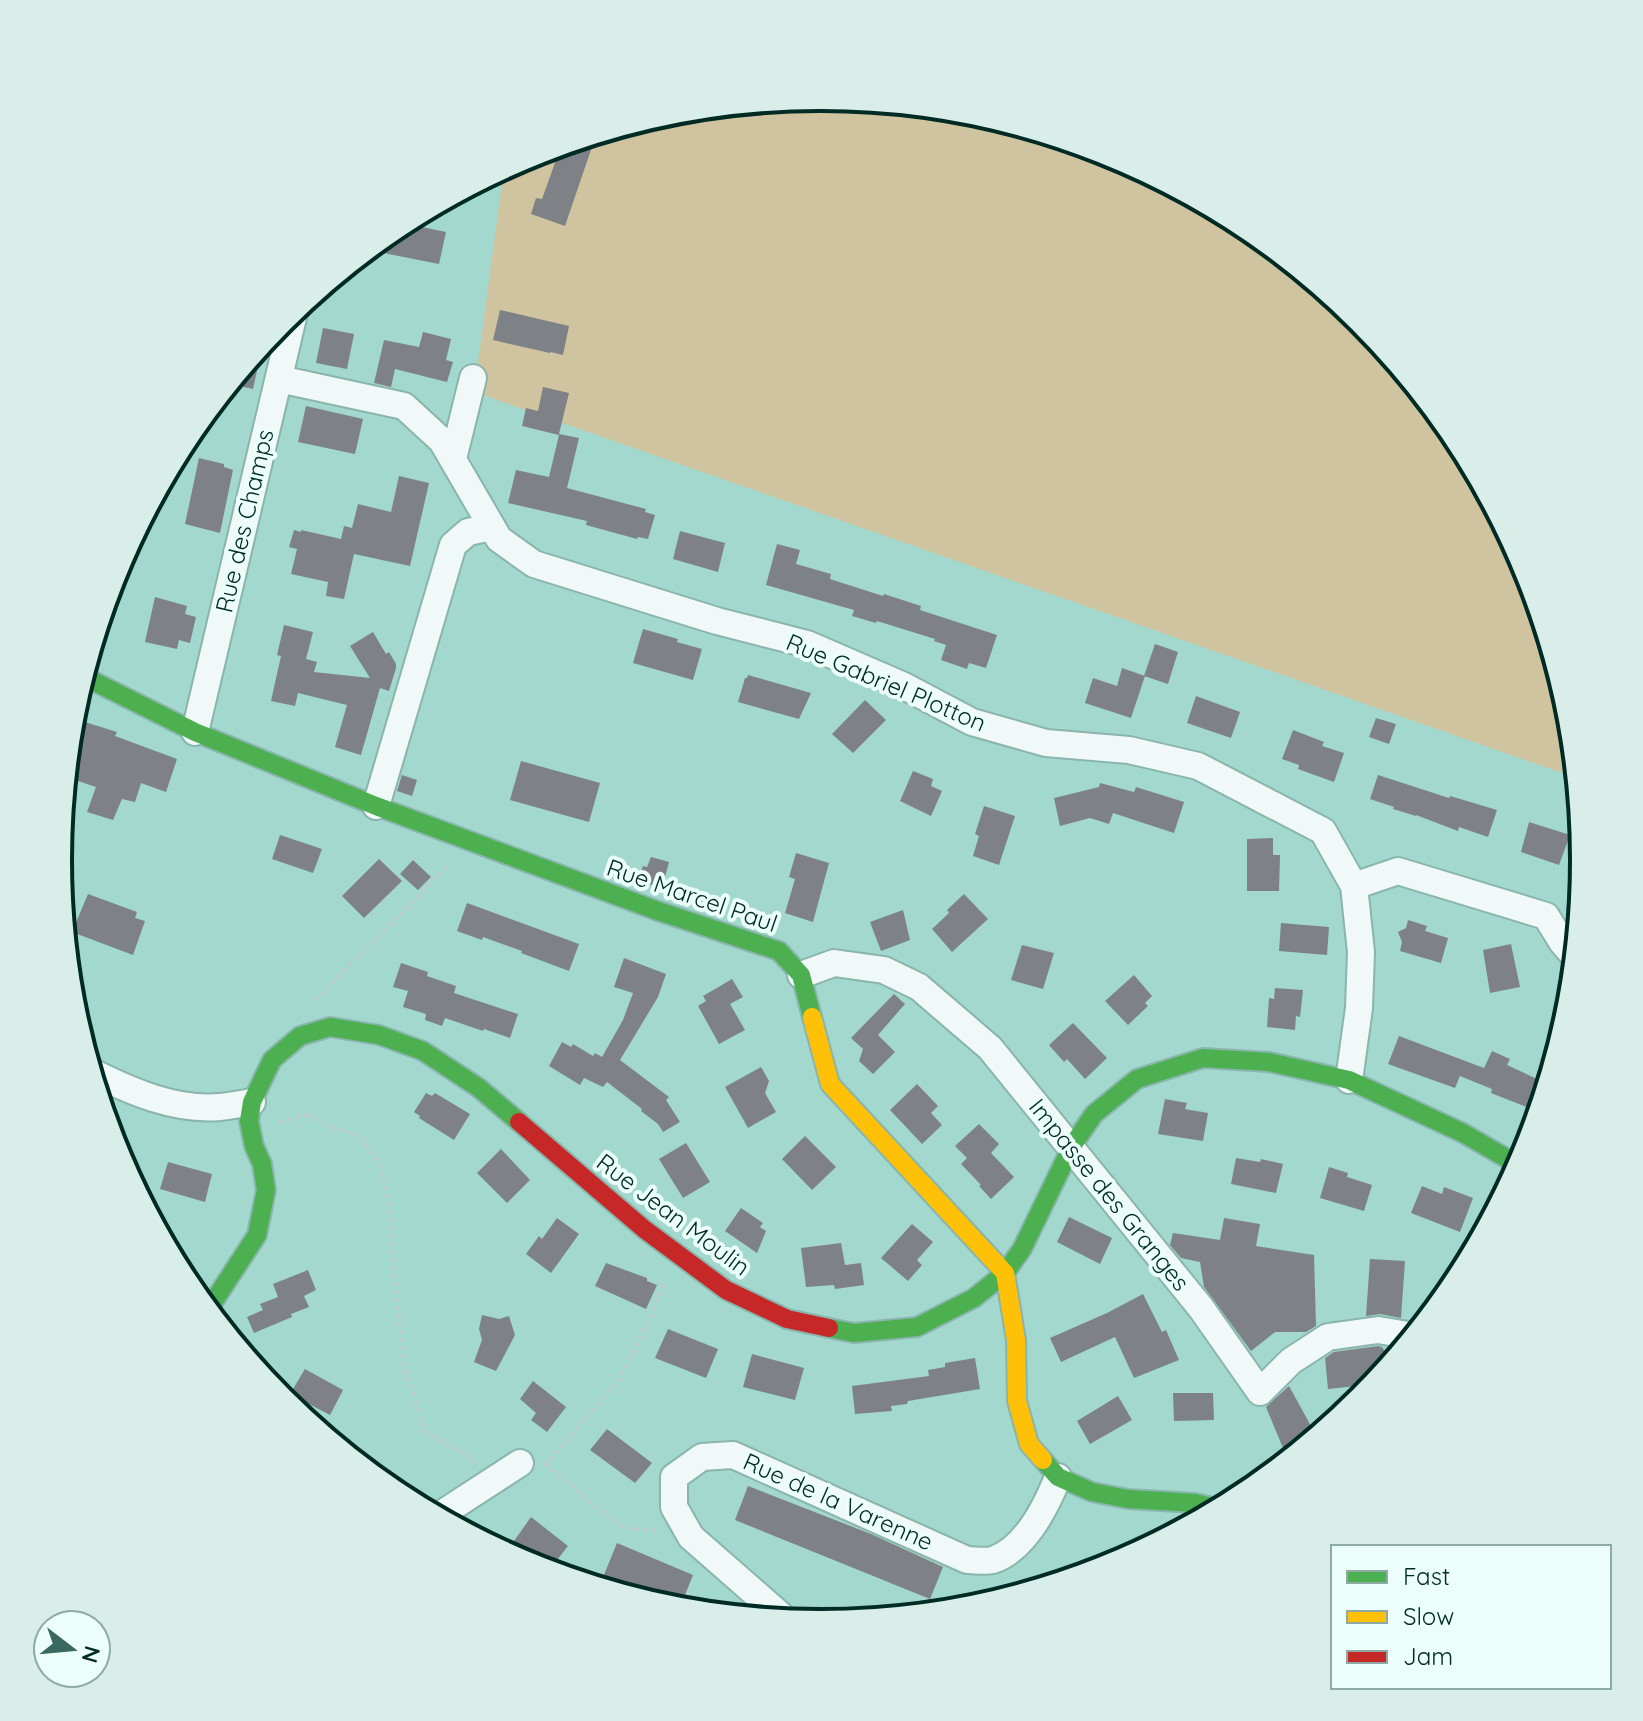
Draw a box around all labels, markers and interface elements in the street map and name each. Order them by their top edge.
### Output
street label: Rue des Champs [208,426,280,615]
street label: Rue Gabriel Plotton [782,626,991,738]
street label: Rue Marcel Paul [603,852,782,938]
street label: Impasse des Granges [1023,1092,1197,1297]
street label: Rue Jean Moulin [591,1147,756,1282]
street label: Rue de la Varenne [739,1446,938,1556]
legend [1331,1545,1611,1689]
text: Fast [1403,1561,1450,1591]
text: Slow [1403,1601,1454,1631]
north arrow [32,1609,112,1689]
text: Jam [1403,1641,1453,1671]
text: N [76,1643,107,1666]

